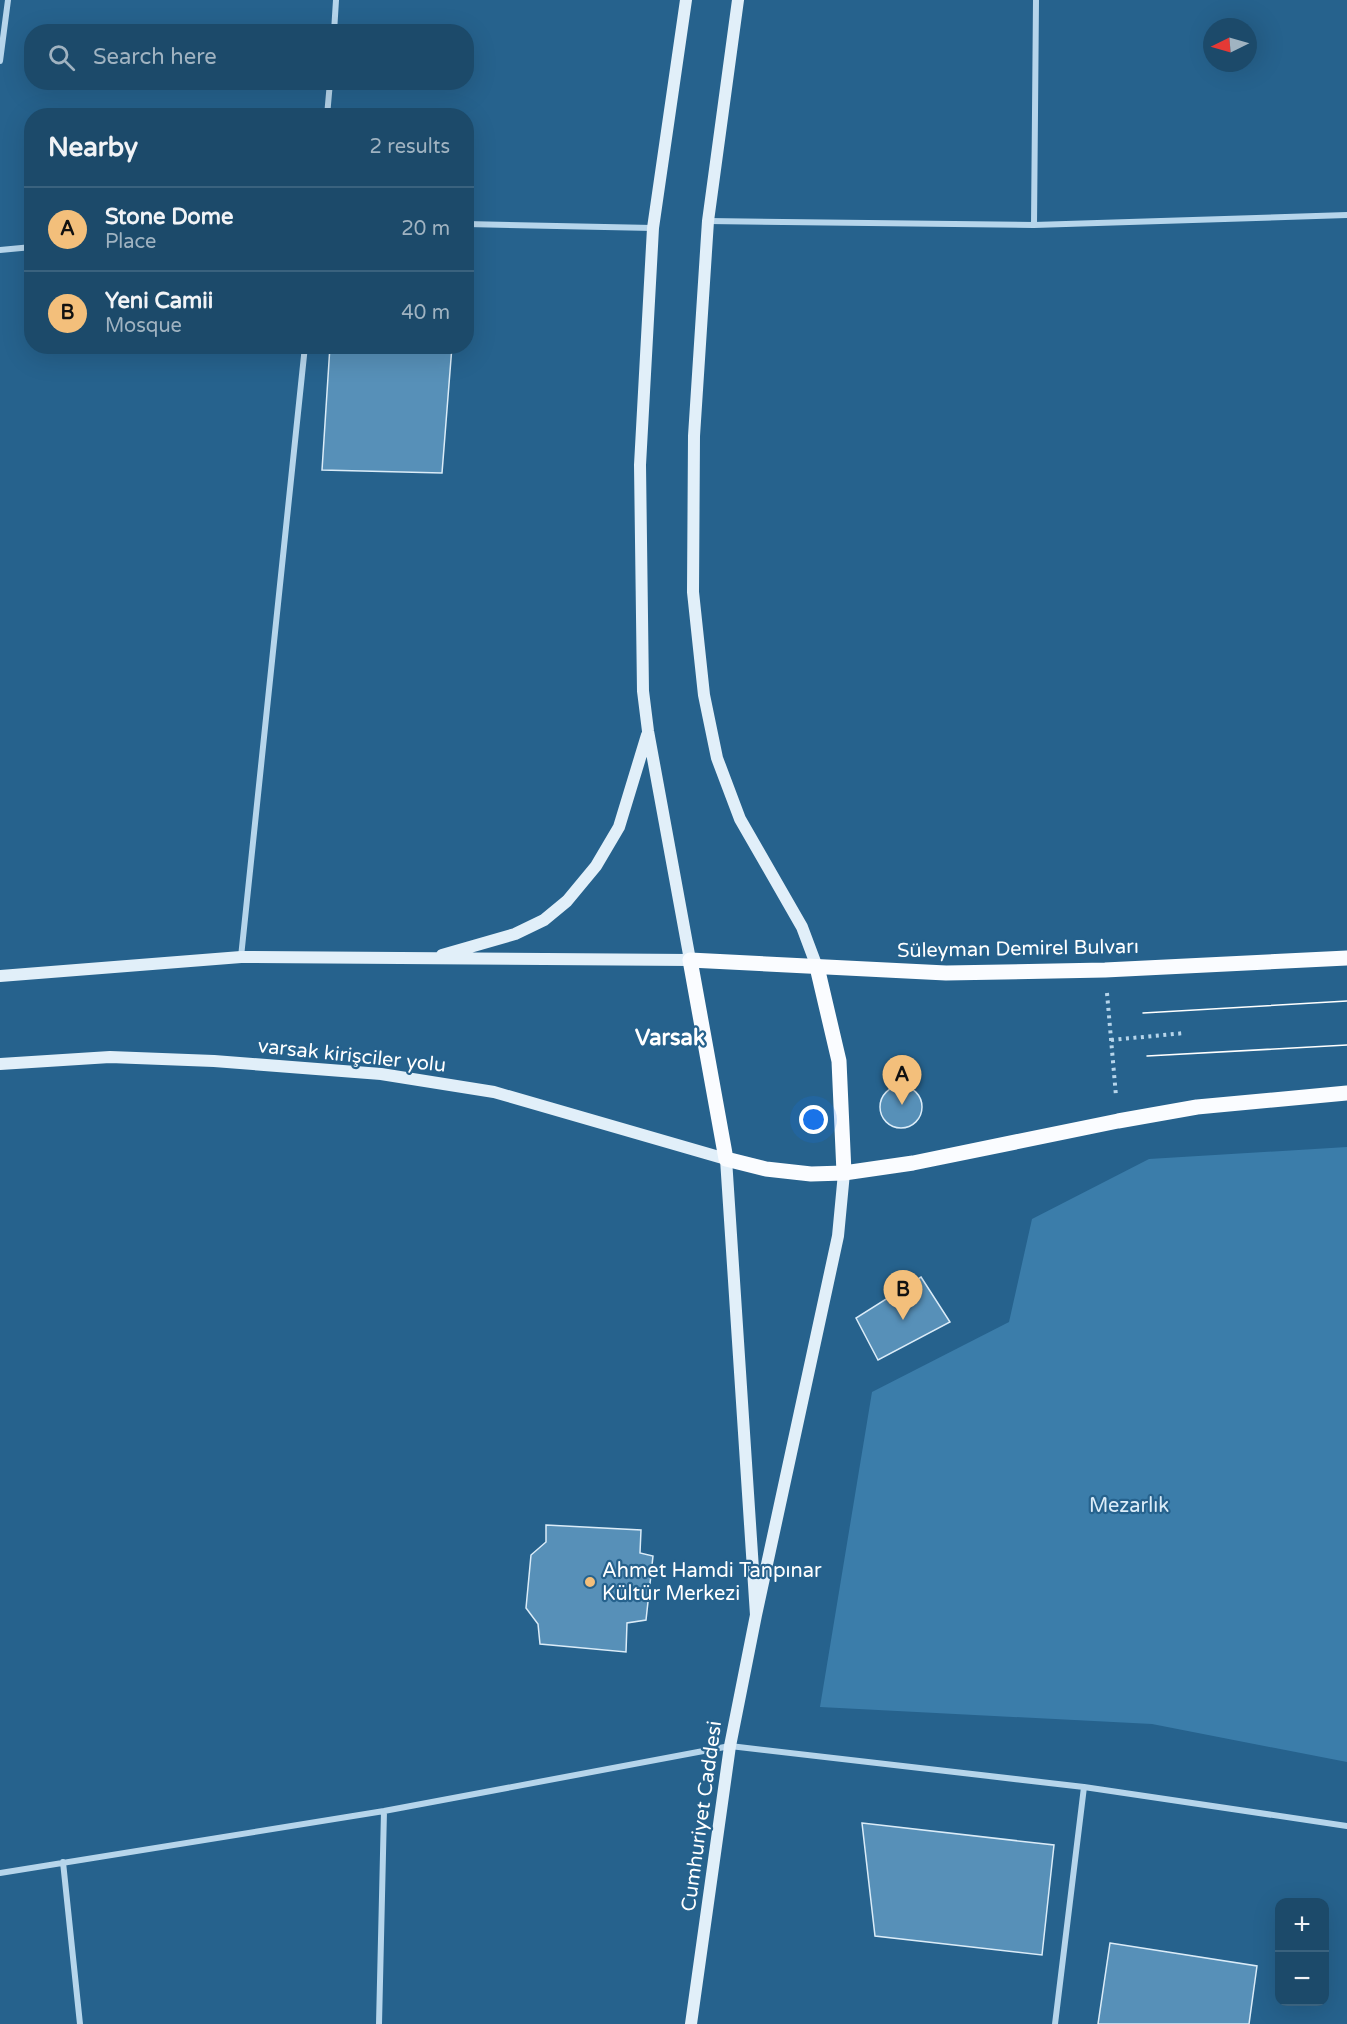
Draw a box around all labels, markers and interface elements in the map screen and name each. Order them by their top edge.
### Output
north arrow [1203,18,1257,72]
search box [24,24,474,90]
icon: search [45,41,78,74]
text: Search here [93,44,217,70]
text: Nearby [48,132,138,163]
text: 2 results [370,135,450,159]
text: Stone Dome [105,204,233,230]
text: A [60,217,75,241]
text: 20 m [401,217,450,241]
text: Place [105,230,156,254]
text: Yeni Camii [105,288,213,314]
text: B [61,301,74,325]
text: 40 m [401,301,450,325]
text: Mosque [105,314,182,338]
street label: Süleyman Demirel Bulvarı [897,935,1139,963]
district label: Varsak [635,1025,705,1051]
street label: varsak kirişciler yolu [257,1034,447,1078]
pin: A [882,1056,922,1105]
your location [799,1105,828,1134]
pin: B [884,1270,922,1320]
park label: Mezarlık [1089,1494,1169,1518]
place label: Ahmet Hamdi Tanpınar Kültür Merkezi [602,1559,822,1606]
marker: Ahmet Hamdi Tanpınar Kültür Merkezi [583,1575,597,1589]
street label: Cumhuriyet Caddesi [677,1719,727,1913]
map controls [1275,1898,1329,2006]
button: + [1275,1898,1329,1952]
button: − [1275,1952,1329,2006]

